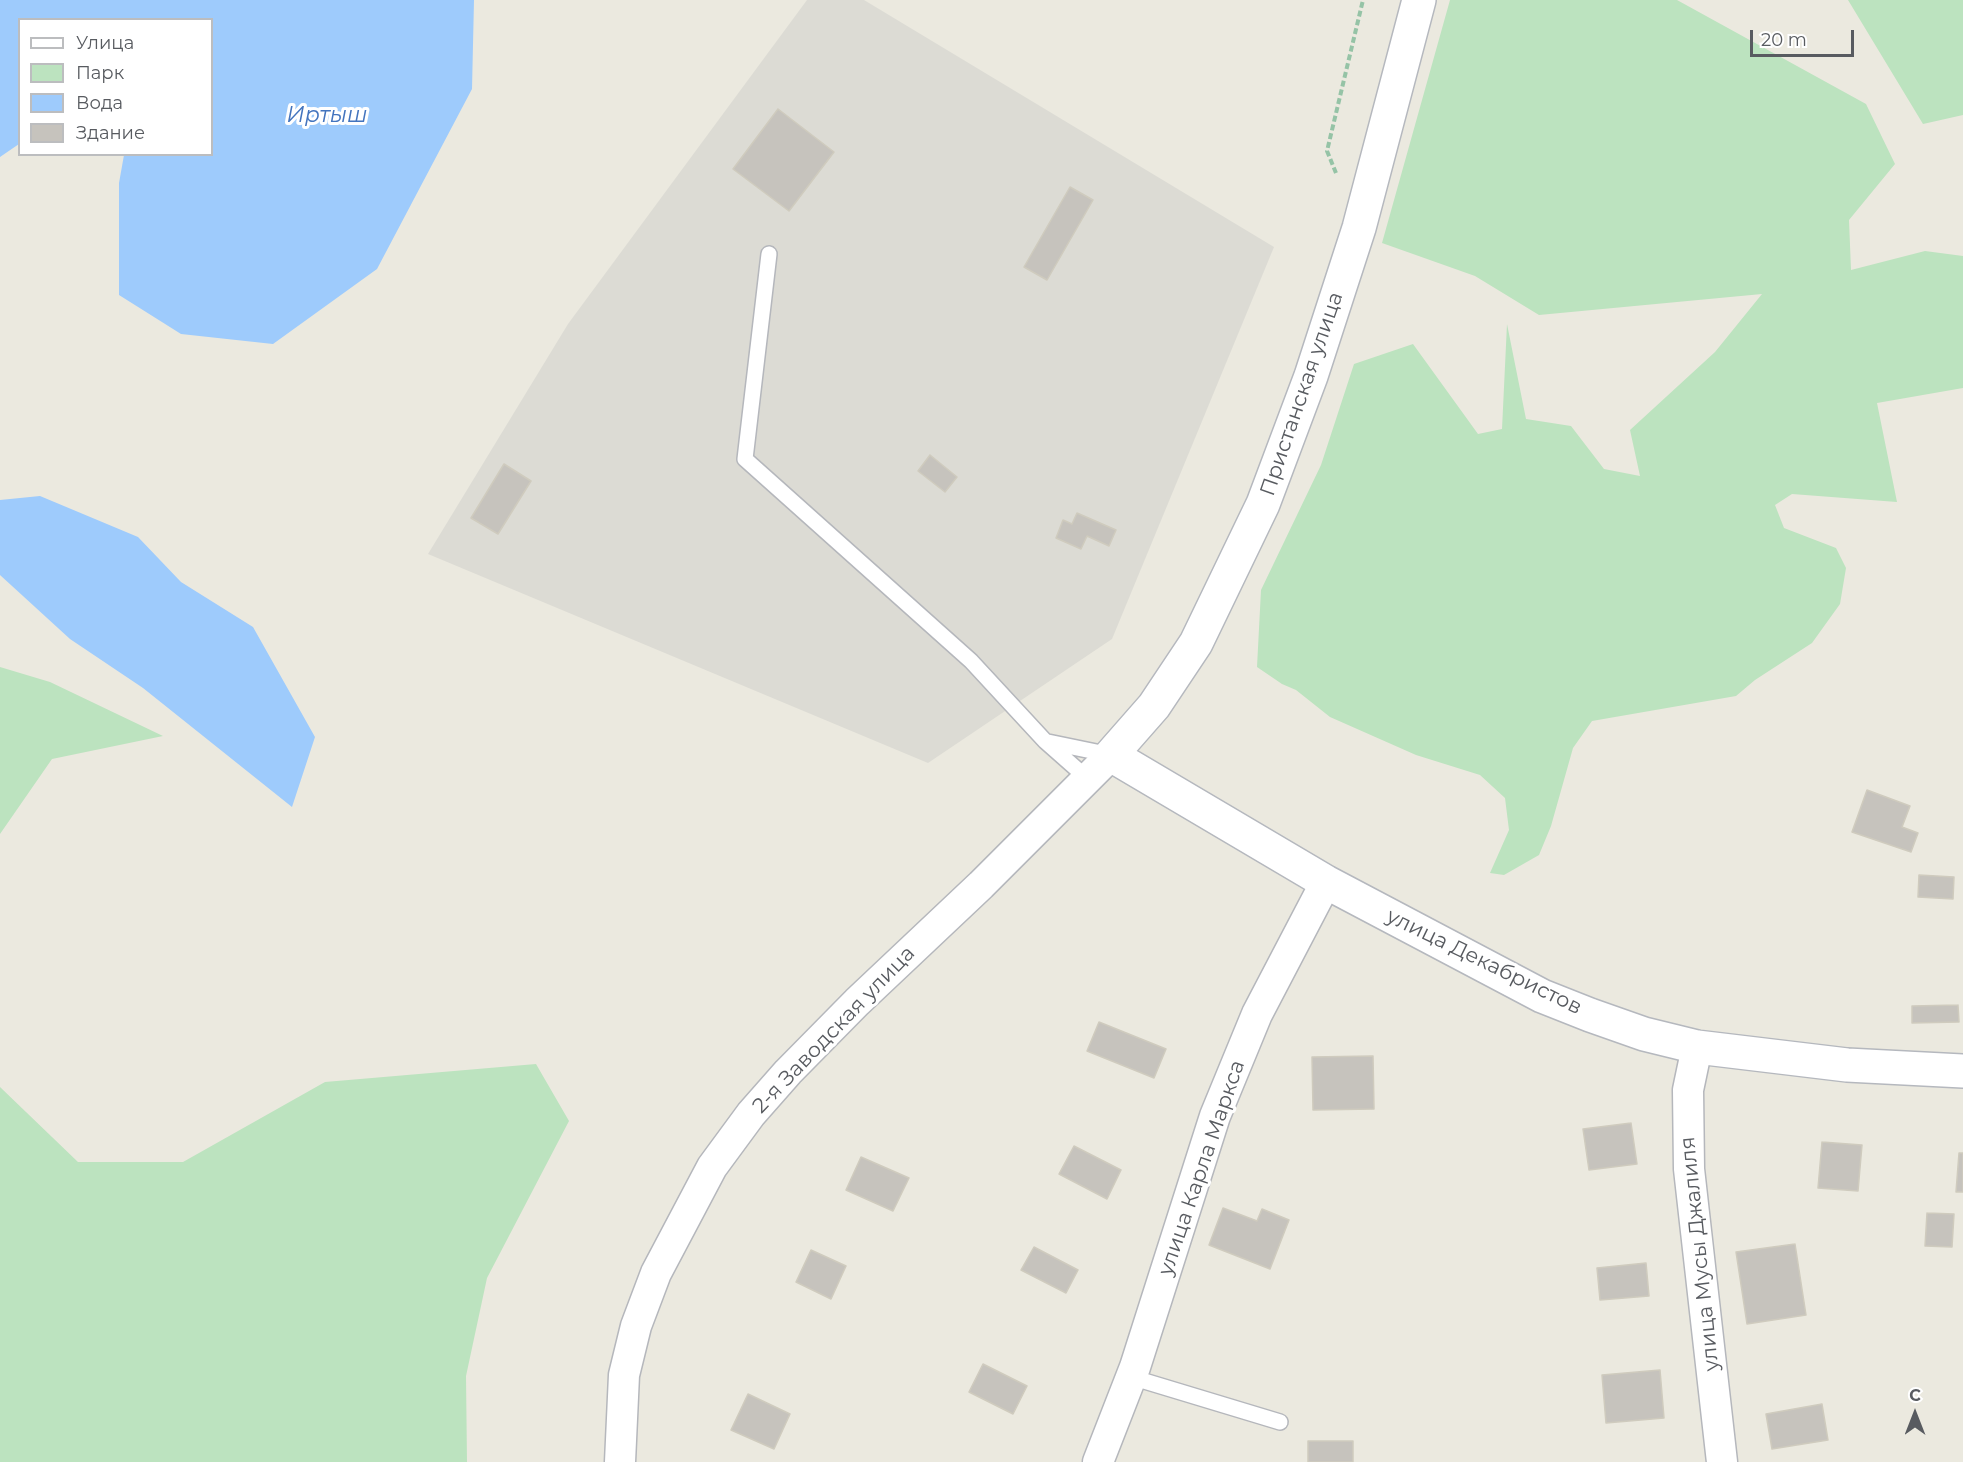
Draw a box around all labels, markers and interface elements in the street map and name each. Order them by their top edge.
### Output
legend [18,18,213,156]
scale bar [1753,18,1856,56]
text: 20 m [1761,29,1807,51]
text: Улица [76,32,134,54]
text: Парк [76,62,124,84]
text: Вода [76,92,123,114]
water label: Иртыш [287,103,367,129]
text: Здание [76,122,145,144]
street label: Пристанская улица [1255,289,1349,499]
street label: улица Декабристов [1382,904,1586,1020]
street label: 2-я Заводская улица [748,941,920,1119]
street label: улица Карла Маркса [1153,1057,1251,1279]
street label: улица Мусы Джалиля [1675,1135,1725,1373]
north arrow [1885,1384,1945,1444]
text: С [1909,1386,1921,1405]

